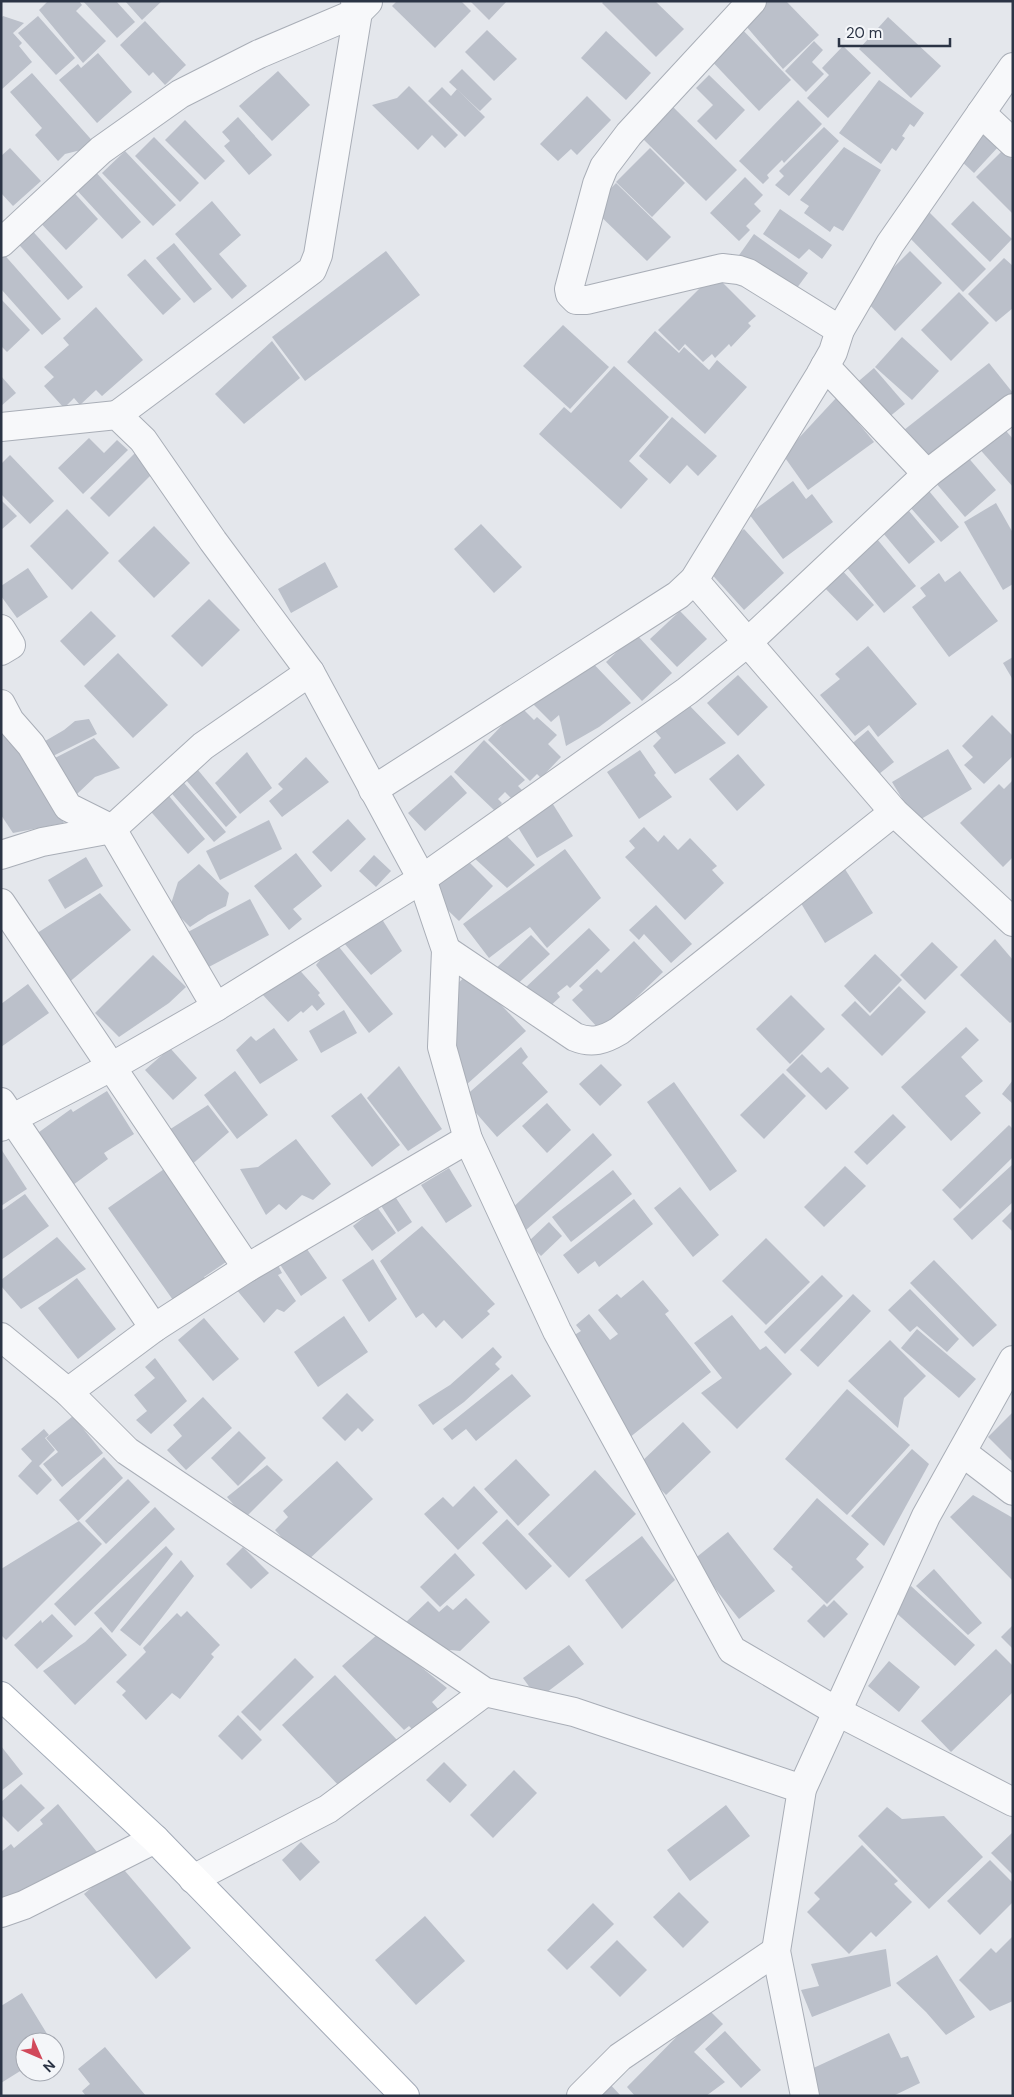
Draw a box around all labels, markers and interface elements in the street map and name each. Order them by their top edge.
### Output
scale bar [839,15,950,47]
text: 20 m [846,23,882,43]
north arrow [15,2032,65,2082]
text: N [39,2056,59,2076]

